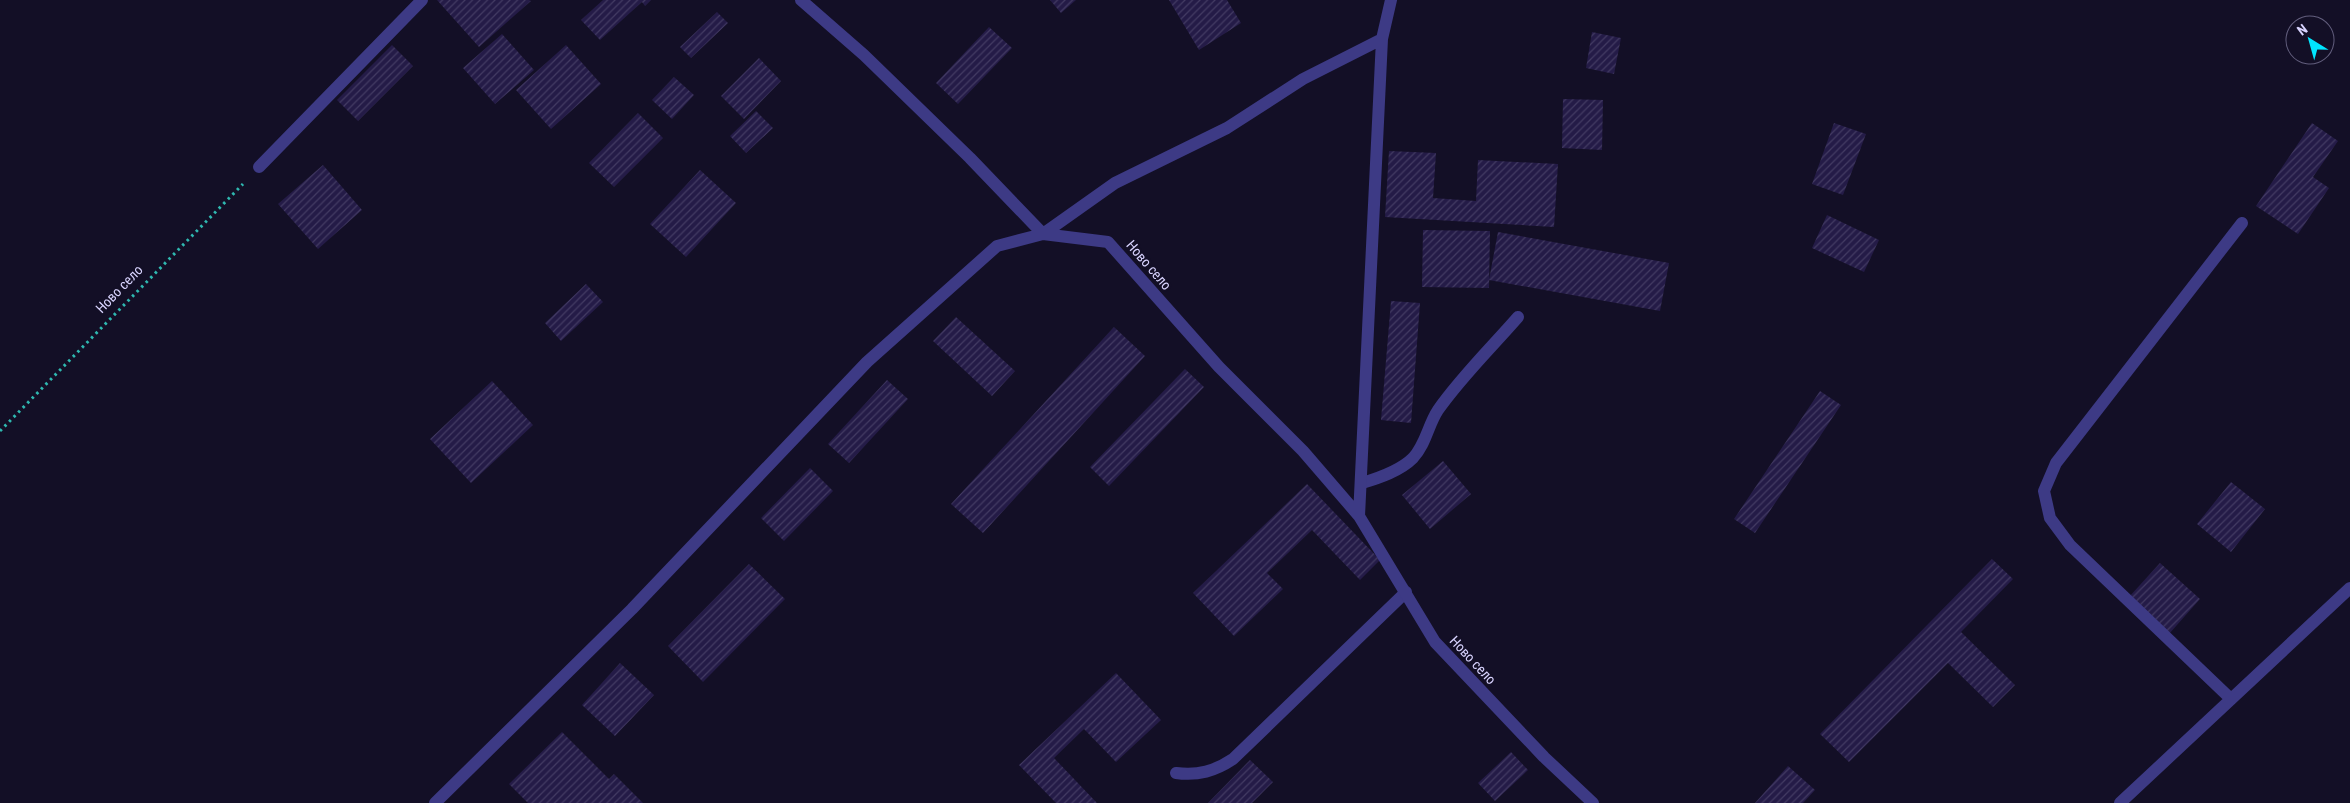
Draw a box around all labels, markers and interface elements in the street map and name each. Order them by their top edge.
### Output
north arrow [2285,15,2335,65]
text: N [2294,21,2310,39]
street label: Ново село [1123,237,1175,293]
street label: Ново село [92,262,146,316]
street label: Ново село [1447,633,1499,687]

